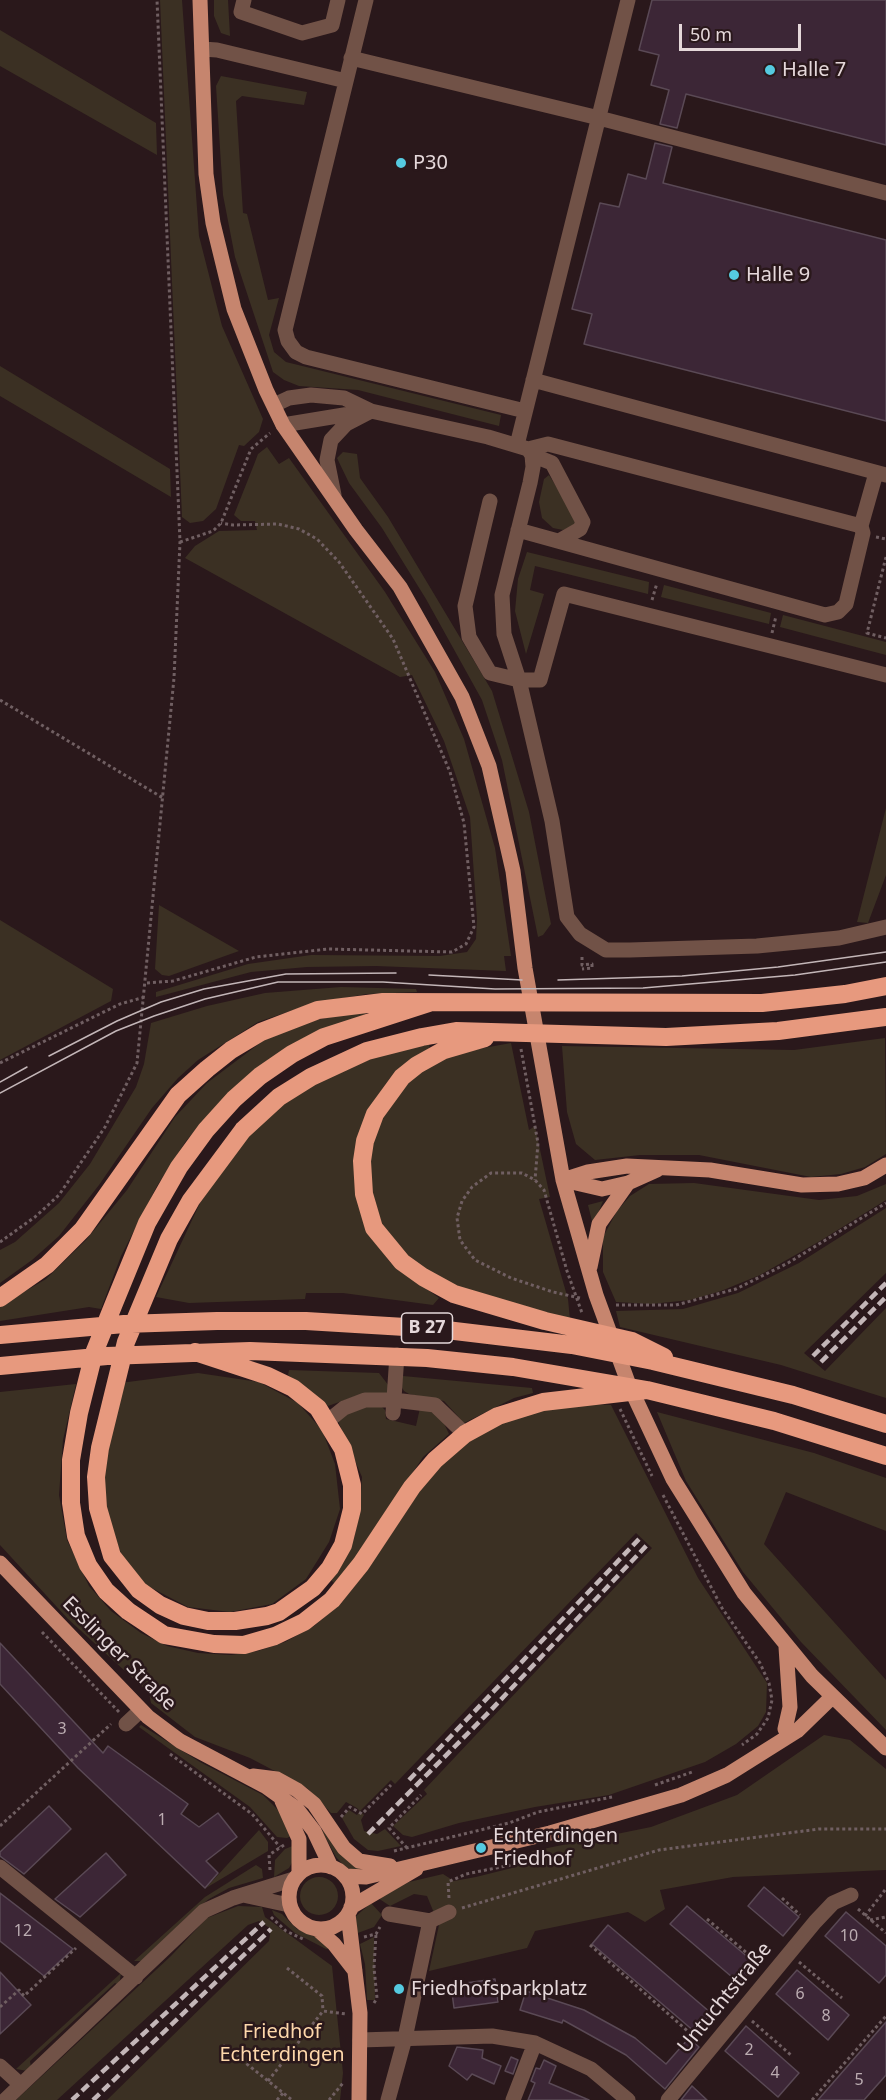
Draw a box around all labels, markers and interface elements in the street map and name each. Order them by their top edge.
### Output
scale bar [682,12,804,50]
text: 50 m [690,22,732,46]
place label: Halle 7 [782,58,846,82]
marker: Halle 7 [763,63,777,77]
place label: P30 [413,151,448,175]
marker: P30 [394,156,408,170]
place label: Halle 9 [746,263,810,287]
marker: Halle 9 [727,268,741,282]
road number: B 27 [402,1313,452,1343]
street label: Esslinger Straße [57,1592,181,1716]
house number: 3 [57,1719,67,1739]
house number: 1 [157,1810,167,1830]
place label: Echterdingen Friedhof [493,1824,618,1871]
marker: Echterdingen Friedhof [474,1841,488,1855]
house number: 12 [14,1921,32,1941]
house number: 10 [840,1926,858,1946]
street label: Untuchtstraße [673,1938,777,2058]
place label: Friedhofsparkplatz [411,1977,587,2001]
marker: Friedhofsparkplatz [392,1982,406,1996]
house number: 6 [795,1984,805,2004]
house number: 8 [821,2006,831,2026]
park label: Friedhof Echterdingen [219,2020,345,2067]
house number: 2 [744,2040,754,2060]
house number: 4 [770,2063,780,2083]
house number: 5 [854,2070,864,2090]

